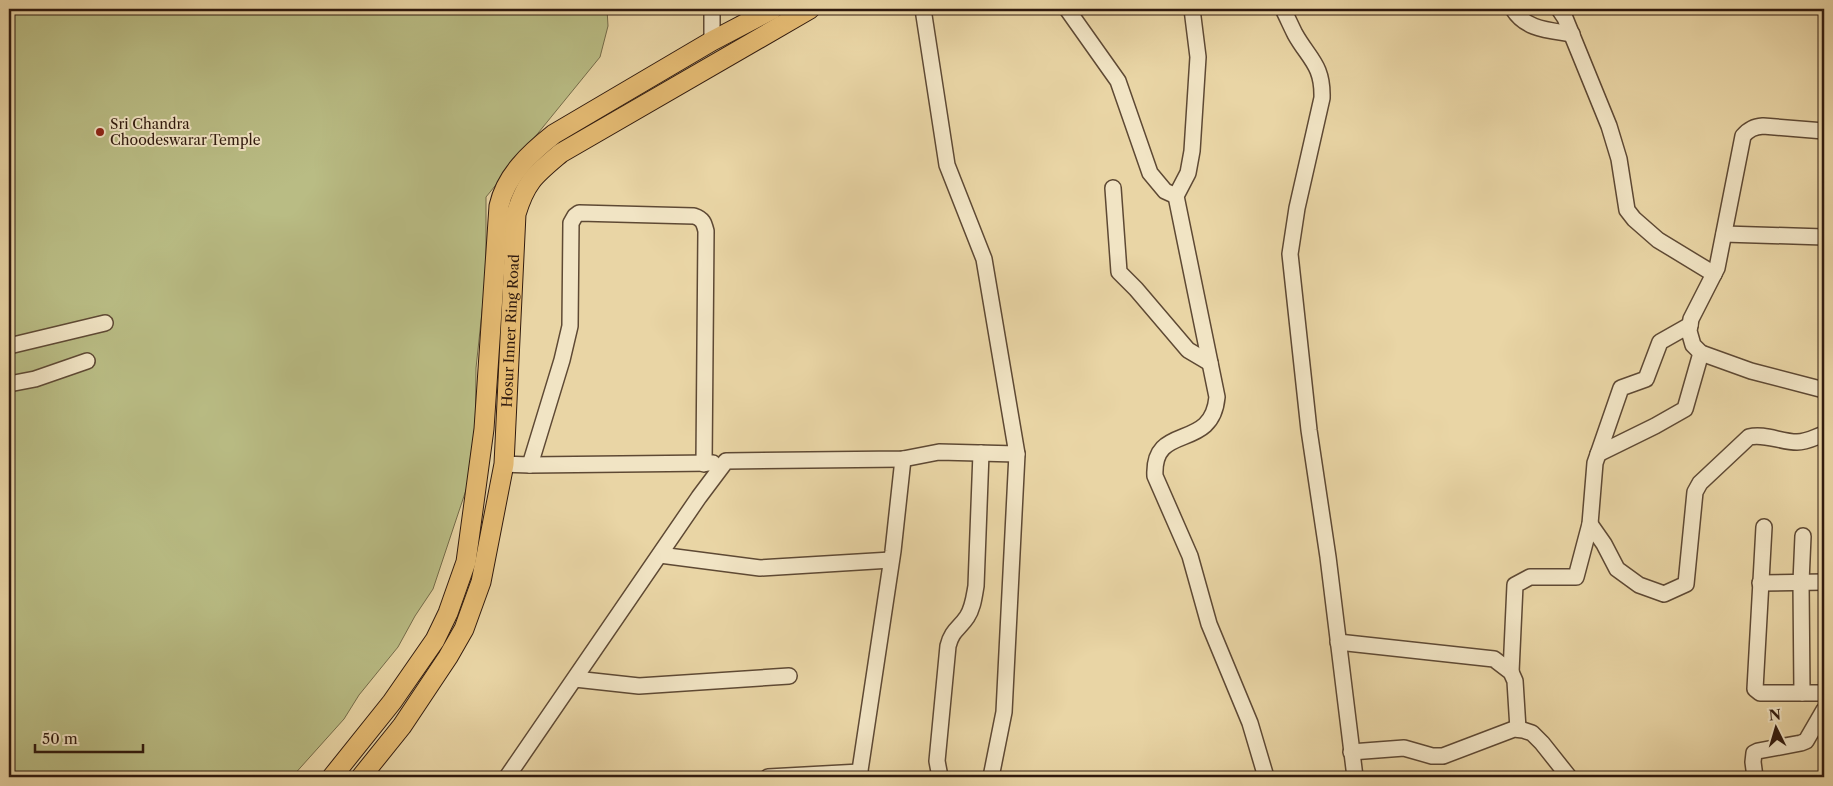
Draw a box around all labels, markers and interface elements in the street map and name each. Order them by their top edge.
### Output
place label: Sri Chandra Choodeswarar Temple [110,115,261,149]
marker: Sri Chandra Choodeswarar Temple [94,126,106,138]
street label: Hosur Inner Ring Road [498,253,523,408]
north arrow [1750,704,1800,754]
text: N [1768,706,1782,725]
scale bar [35,721,142,753]
text: 50 m [42,729,78,748]

